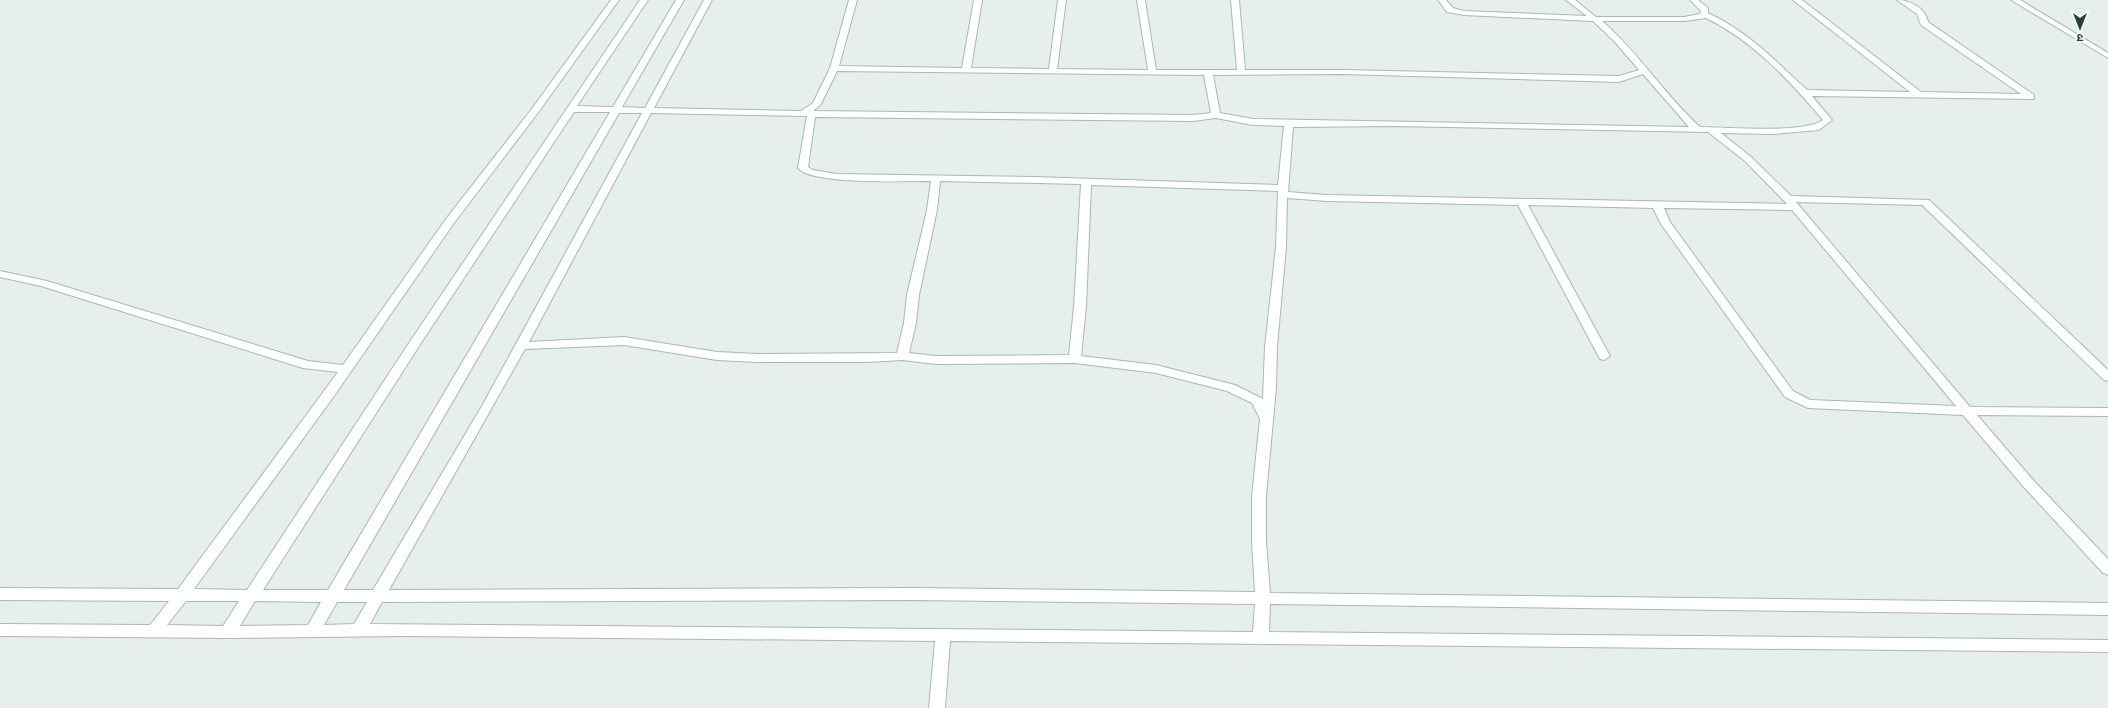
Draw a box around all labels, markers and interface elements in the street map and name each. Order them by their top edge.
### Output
north arrow [2060,8,2100,48]
text: उ [2076,31,2083,45]

